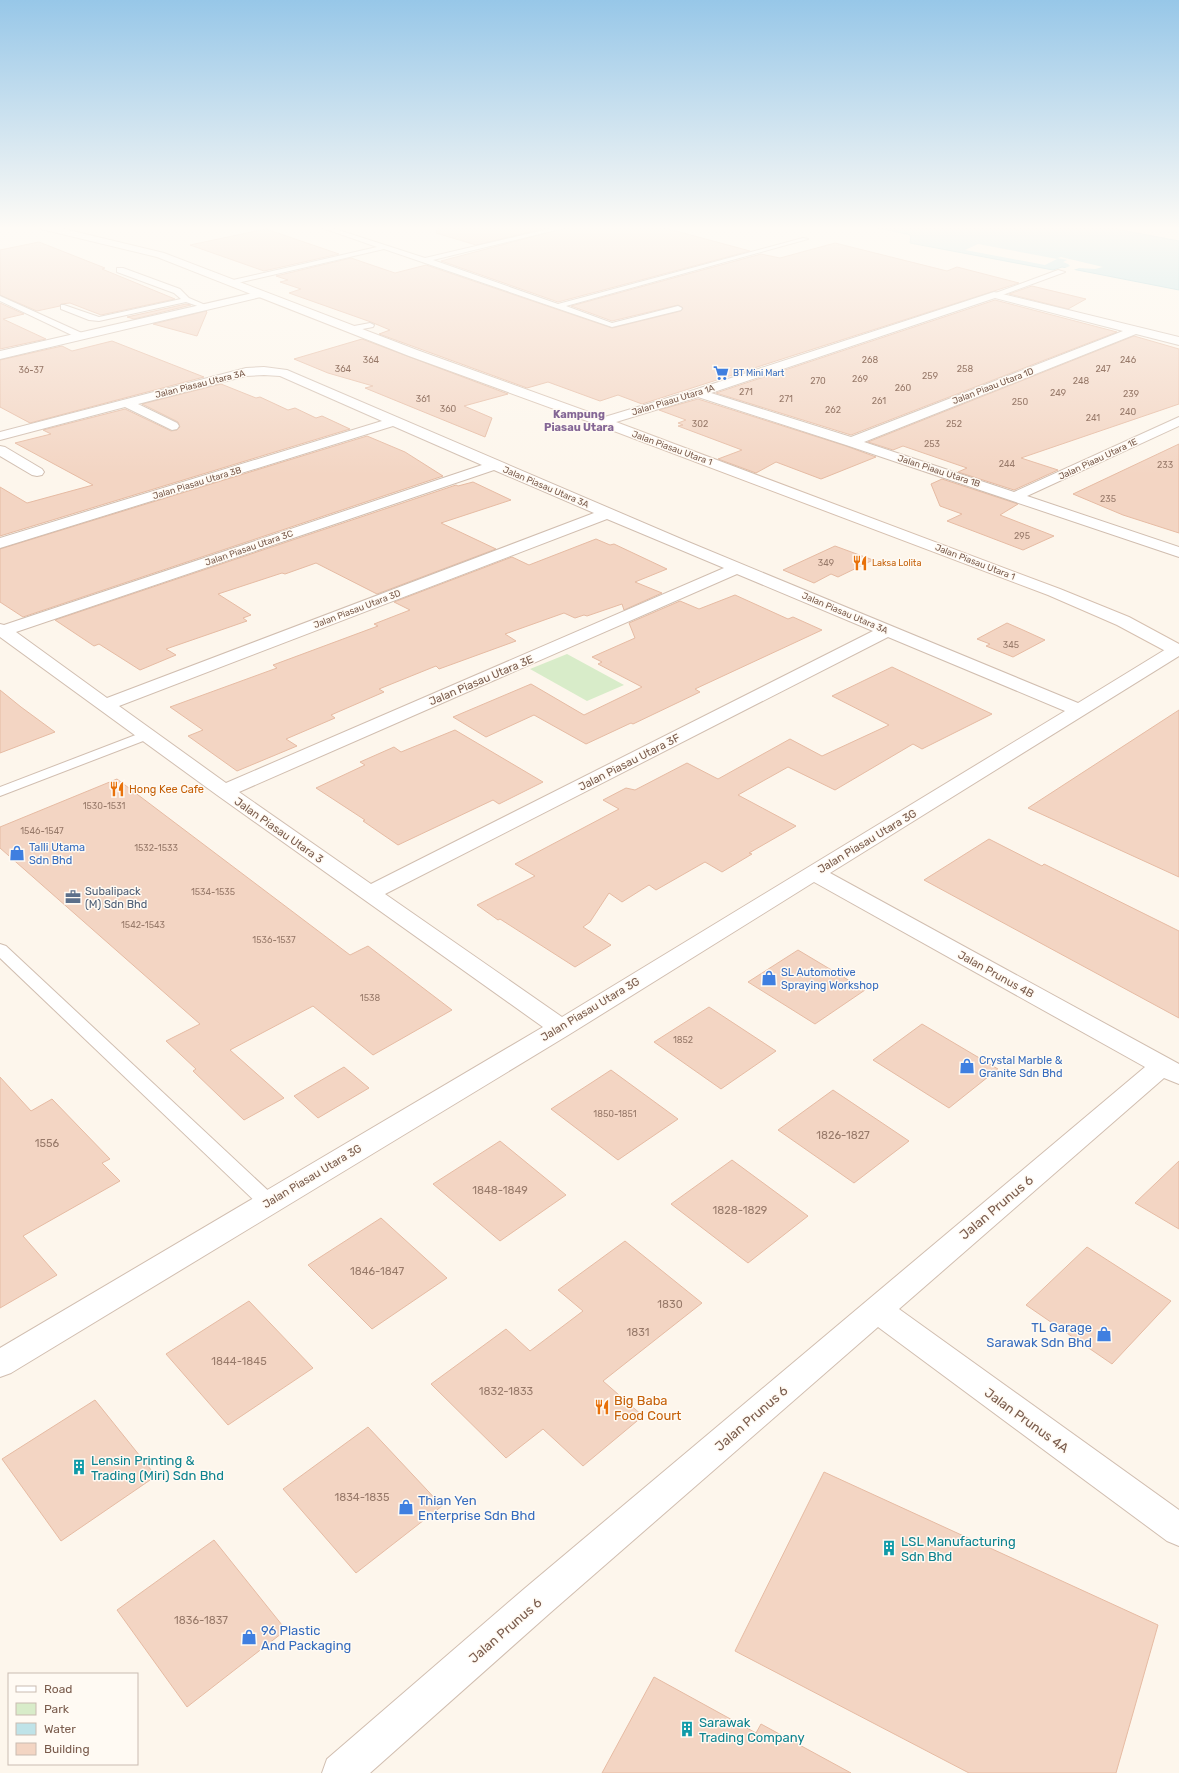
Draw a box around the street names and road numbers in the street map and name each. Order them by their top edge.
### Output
street label: Jalan Piaau Utara 1D [951,366,1035,406]
street label: Jalan Piasau Utara 3A [154,368,246,400]
street label: Jalan Piaau Utara 1A [630,383,716,417]
street label: Jalan Piasau Utara 1 [630,429,714,467]
street label: Jalan Piaau Utara 1E [1057,436,1139,482]
street label: Jalan Piaau Utara 1B [896,453,982,489]
street label: Jalan Piasau Utara 3A [502,464,590,510]
street label: Jalan Piasau Utara 3B [151,465,243,501]
street label: Jalan Piasau Utara 3C [204,528,294,568]
street label: Jalan Piasau Utara 1 [934,542,1016,582]
street label: Jalan Piasau Utara 3D [312,588,402,630]
street label: Jalan Piasau Utara 3A [801,590,889,636]
street label: Jalan Piasau Utara 3E [427,652,536,708]
street label: Jalan Piasau Utara 3F [576,731,682,794]
street label: Jalan Piasau Utara 3 [232,795,326,866]
street label: Jalan Piasau Utara 3G [815,807,919,876]
street label: Jalan Prunus 4B [956,948,1036,1001]
street label: Jalan Piasau Utara 3G [538,975,642,1044]
street label: Jalan Piasau Utara 3G [260,1142,364,1211]
street label: Jalan Prunus 6 [957,1172,1036,1242]
street label: Jalan Prunus 6 [712,1383,791,1454]
street label: Jalan Prunus 4A [982,1385,1072,1456]
street label: Jalan Prunus 6 [466,1595,545,1666]

